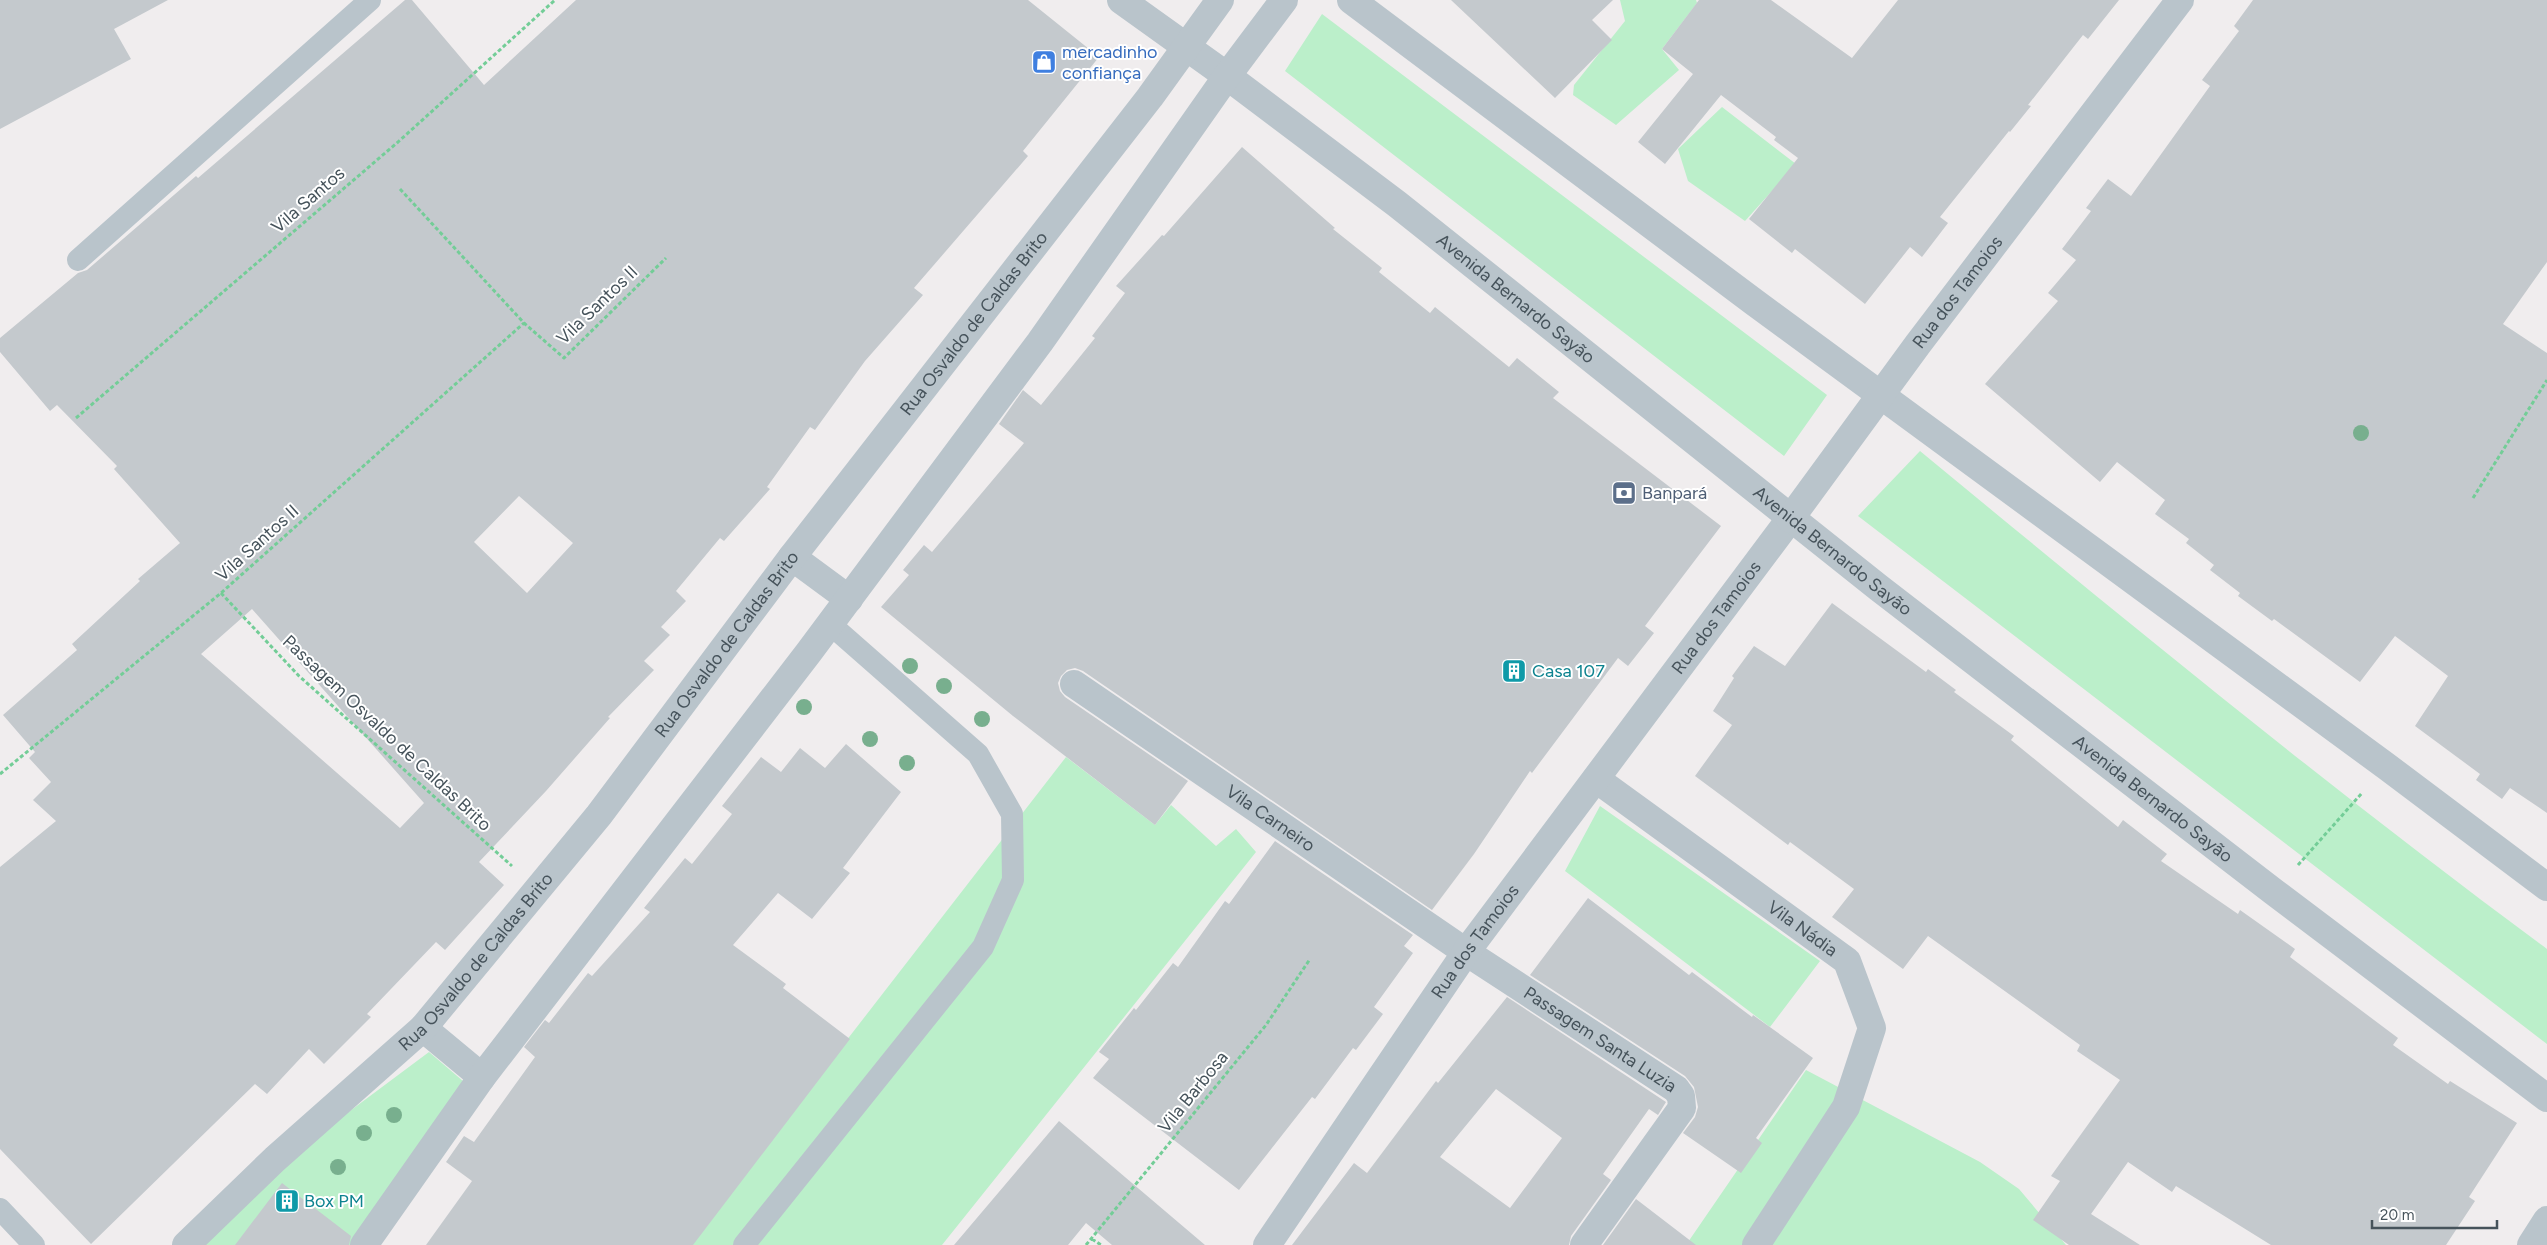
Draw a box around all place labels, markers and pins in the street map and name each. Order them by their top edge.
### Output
place label: mercadinho confiança [1062,41,1157,84]
shop icon: mercadinho confiança [1031,49,1057,75]
bank icon: Banpará [1611,480,1637,506]
place label: Banpará [1642,482,1707,504]
building icon: Casa 107 [1501,658,1527,684]
place label: Casa 107 [1532,660,1605,682]
building icon: Box PM [274,1188,300,1214]
place label: Box PM [304,1190,364,1212]

